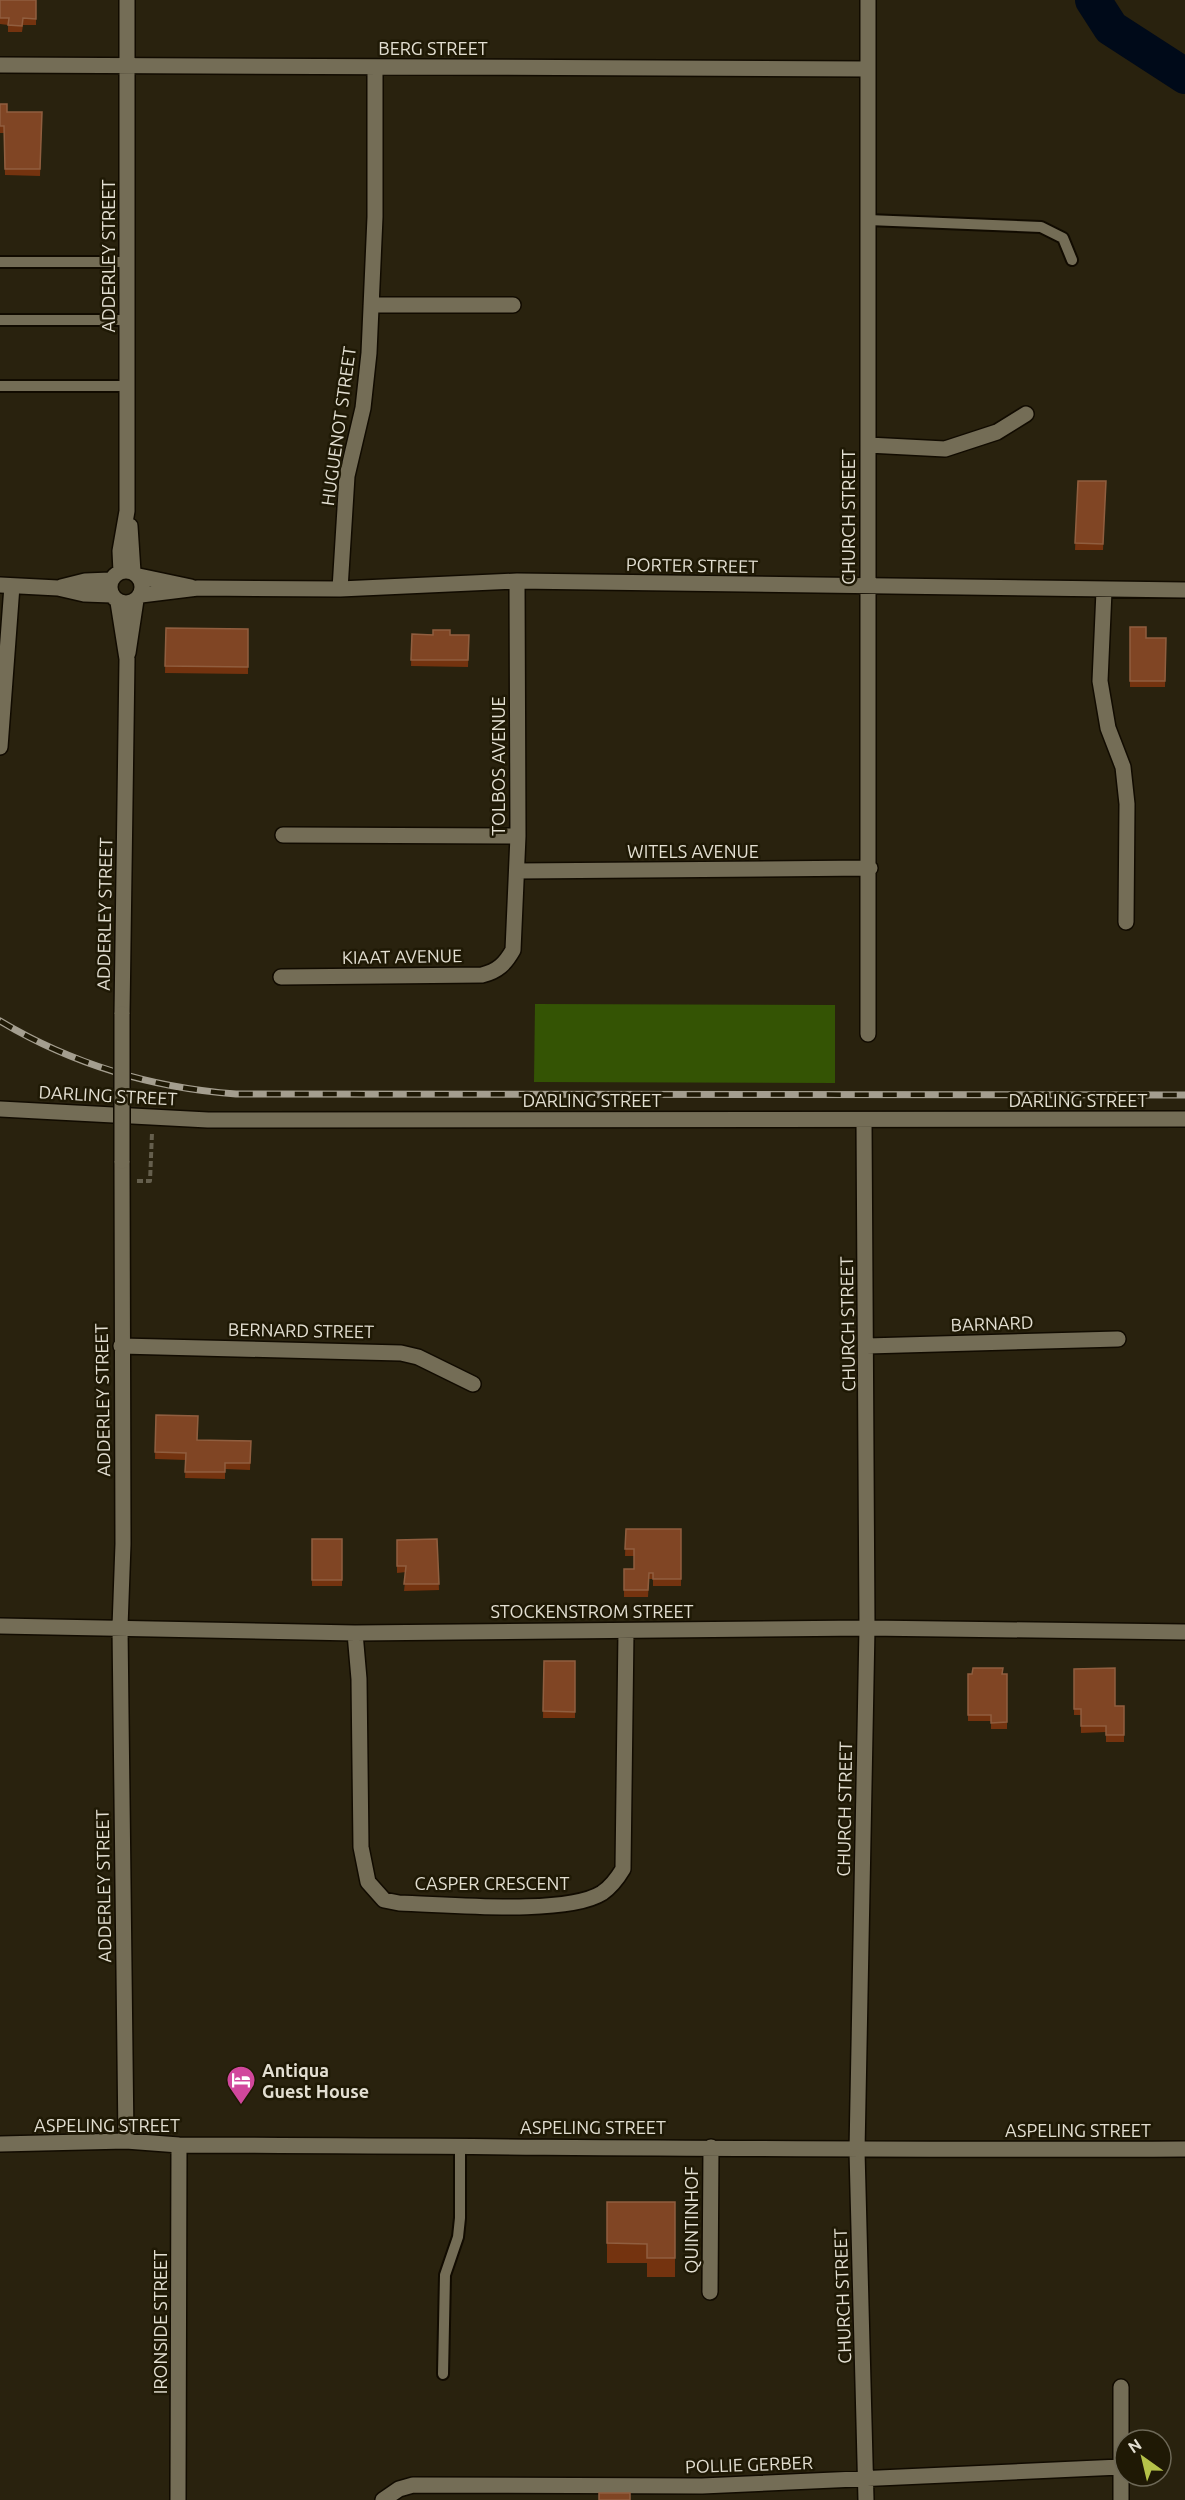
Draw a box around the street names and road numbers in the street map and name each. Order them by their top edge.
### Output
street label: BERG STREET [378,38,488,58]
street label: ADDERLEY STREET [98,179,118,333]
street label: HUGUENOT STREET [317,345,359,507]
street label: CHURCH STREET [838,449,858,585]
street label: PORTER STREET [626,554,758,576]
street label: TOLBOS AVENUE [488,696,508,836]
street label: ADDERLEY STREET [93,837,115,991]
street label: WITELS AVENUE [627,841,759,861]
street label: KIAAT AVENUE [342,945,462,967]
street label: DARLING STREET [38,1081,178,1109]
street label: DARLING STREET [523,1090,661,1110]
street label: DARLING STREET [1009,1090,1147,1110]
street label: CHURCH STREET [836,1256,858,1392]
street label: BARNARD [950,1312,1034,1334]
street label: BERNARD STREET [228,1319,374,1341]
street label: ADDERLEY STREET [91,1323,113,1477]
street label: STOCKENSTROM STREET [490,1601,694,1621]
street label: CHURCH STREET [833,1741,855,1877]
street label: ADDERLEY STREET [92,1809,114,1963]
street label: CASPER CRESCENT [415,1873,569,1893]
street label: ASPELING STREET [34,2115,180,2135]
street label: ASPELING STREET [520,2117,666,2137]
street label: ASPELING STREET [1005,2120,1151,2140]
street label: QUINTINHOF [681,2166,702,2274]
street label: CHURCH STREET [830,2228,854,2364]
street label: IRONSIDE STREET [150,2250,170,2394]
street label: POLLIE GERBER [685,2452,813,2476]

